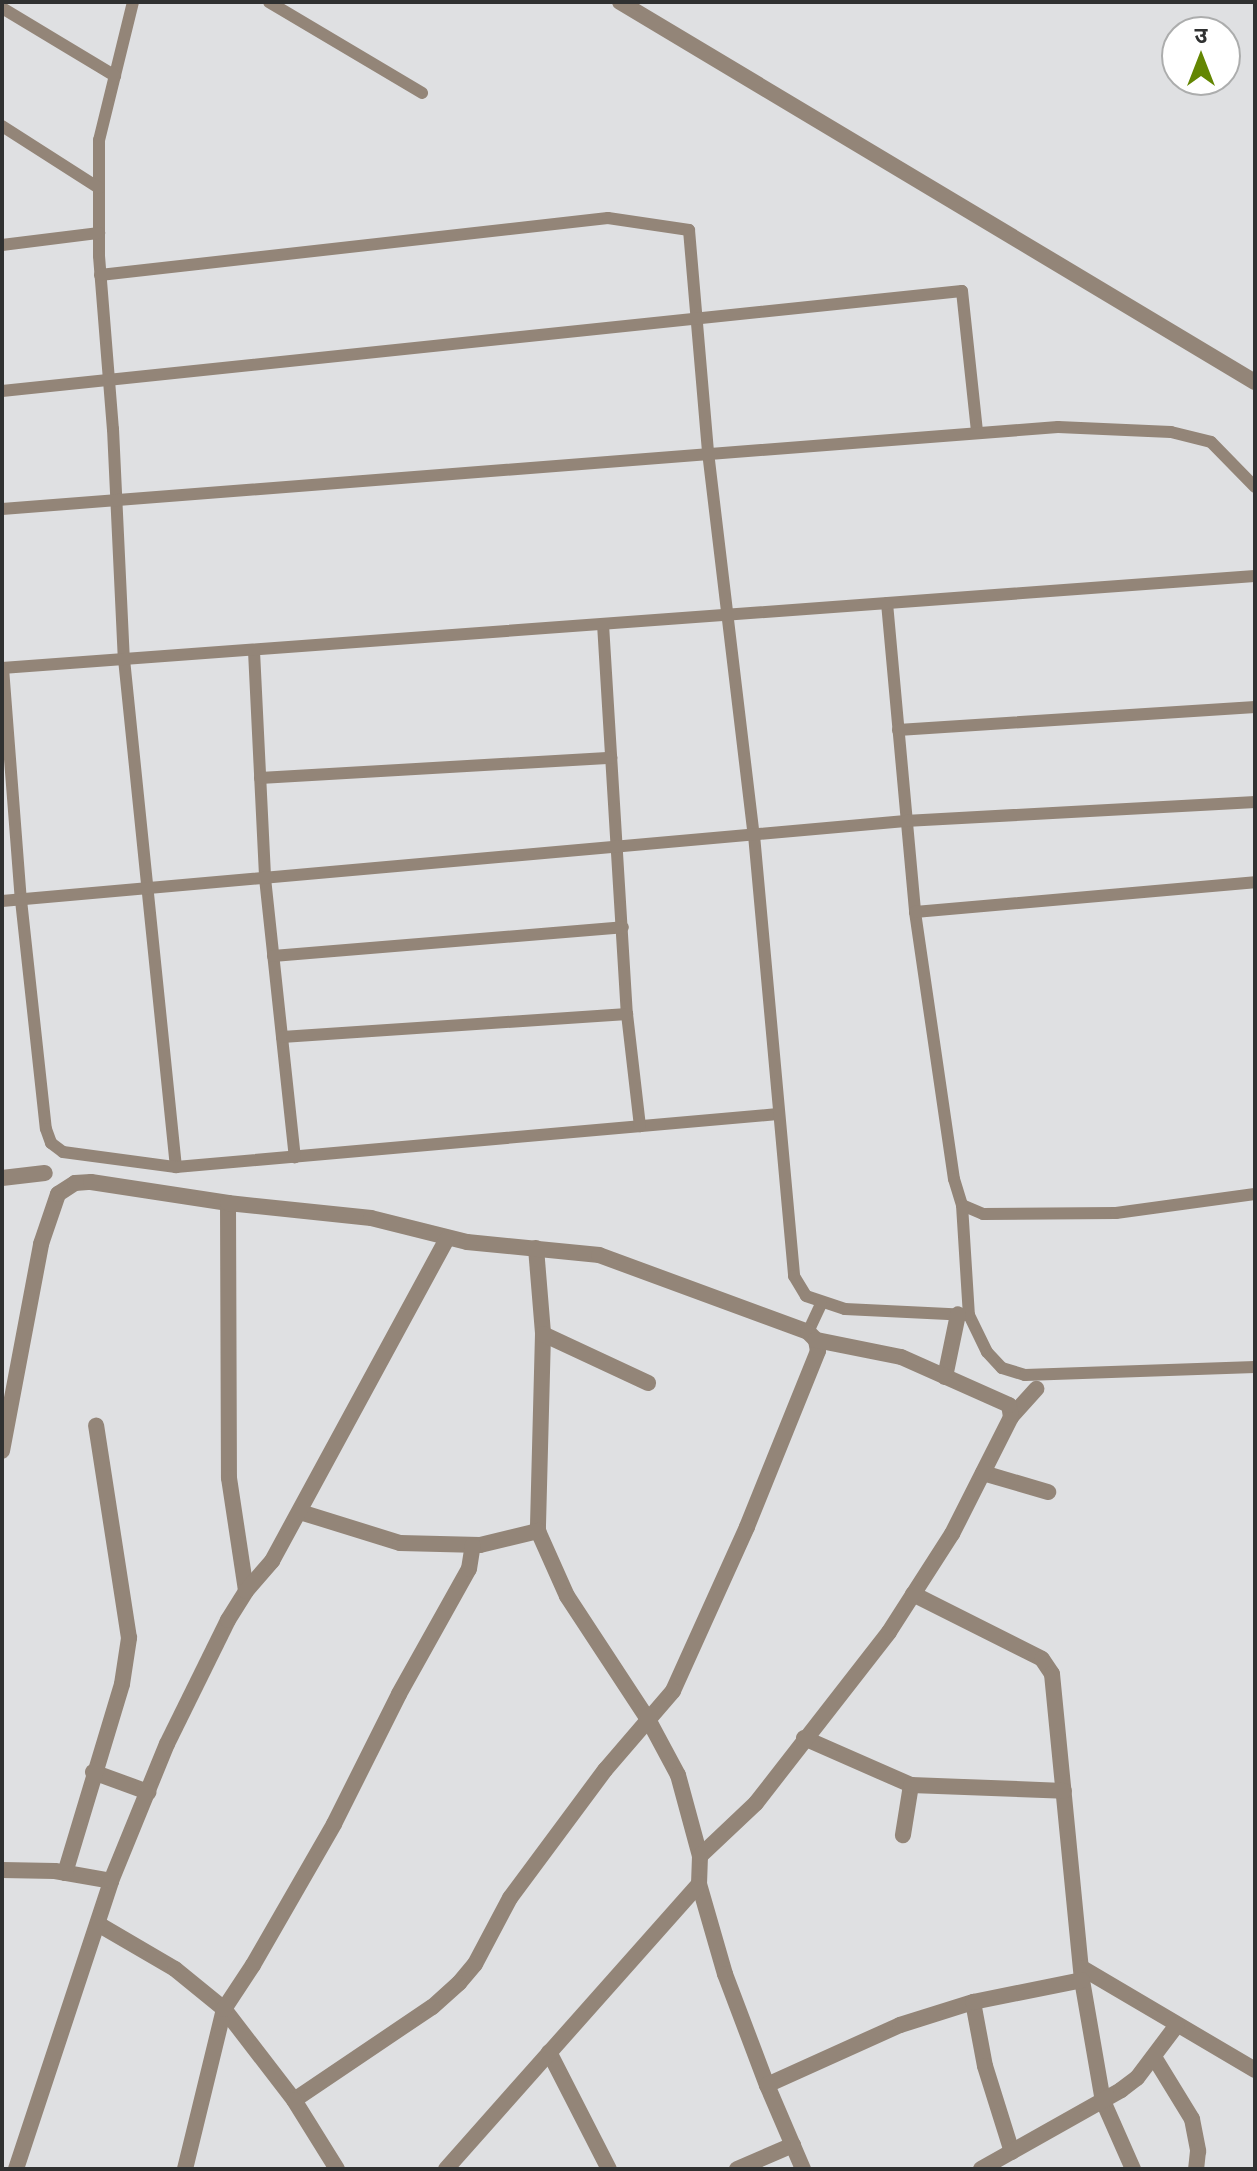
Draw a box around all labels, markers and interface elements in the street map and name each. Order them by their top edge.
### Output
north arrow [1161,16,1241,96]
text: उ [1195,17,1207,50]

